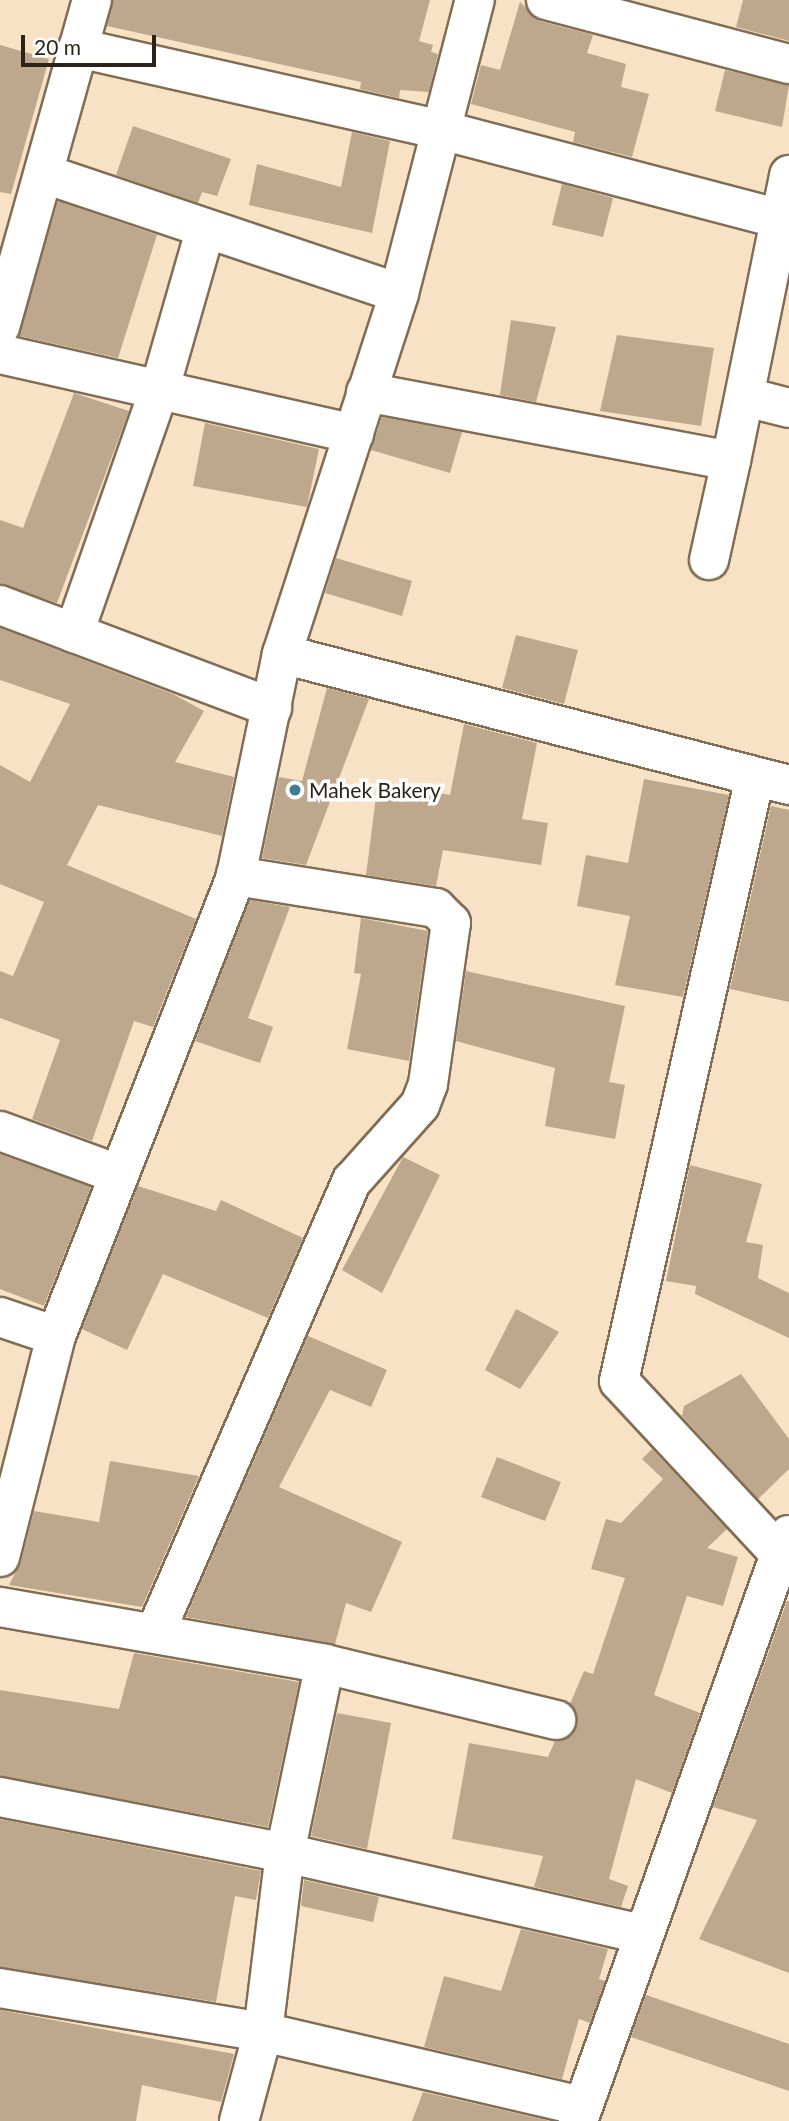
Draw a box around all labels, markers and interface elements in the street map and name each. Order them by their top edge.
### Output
scale bar [24,21,159,65]
text: 20 m [34,34,81,59]
place label: Mahek Bakery [309,777,441,803]
marker: Mahek Bakery [287,782,303,798]

